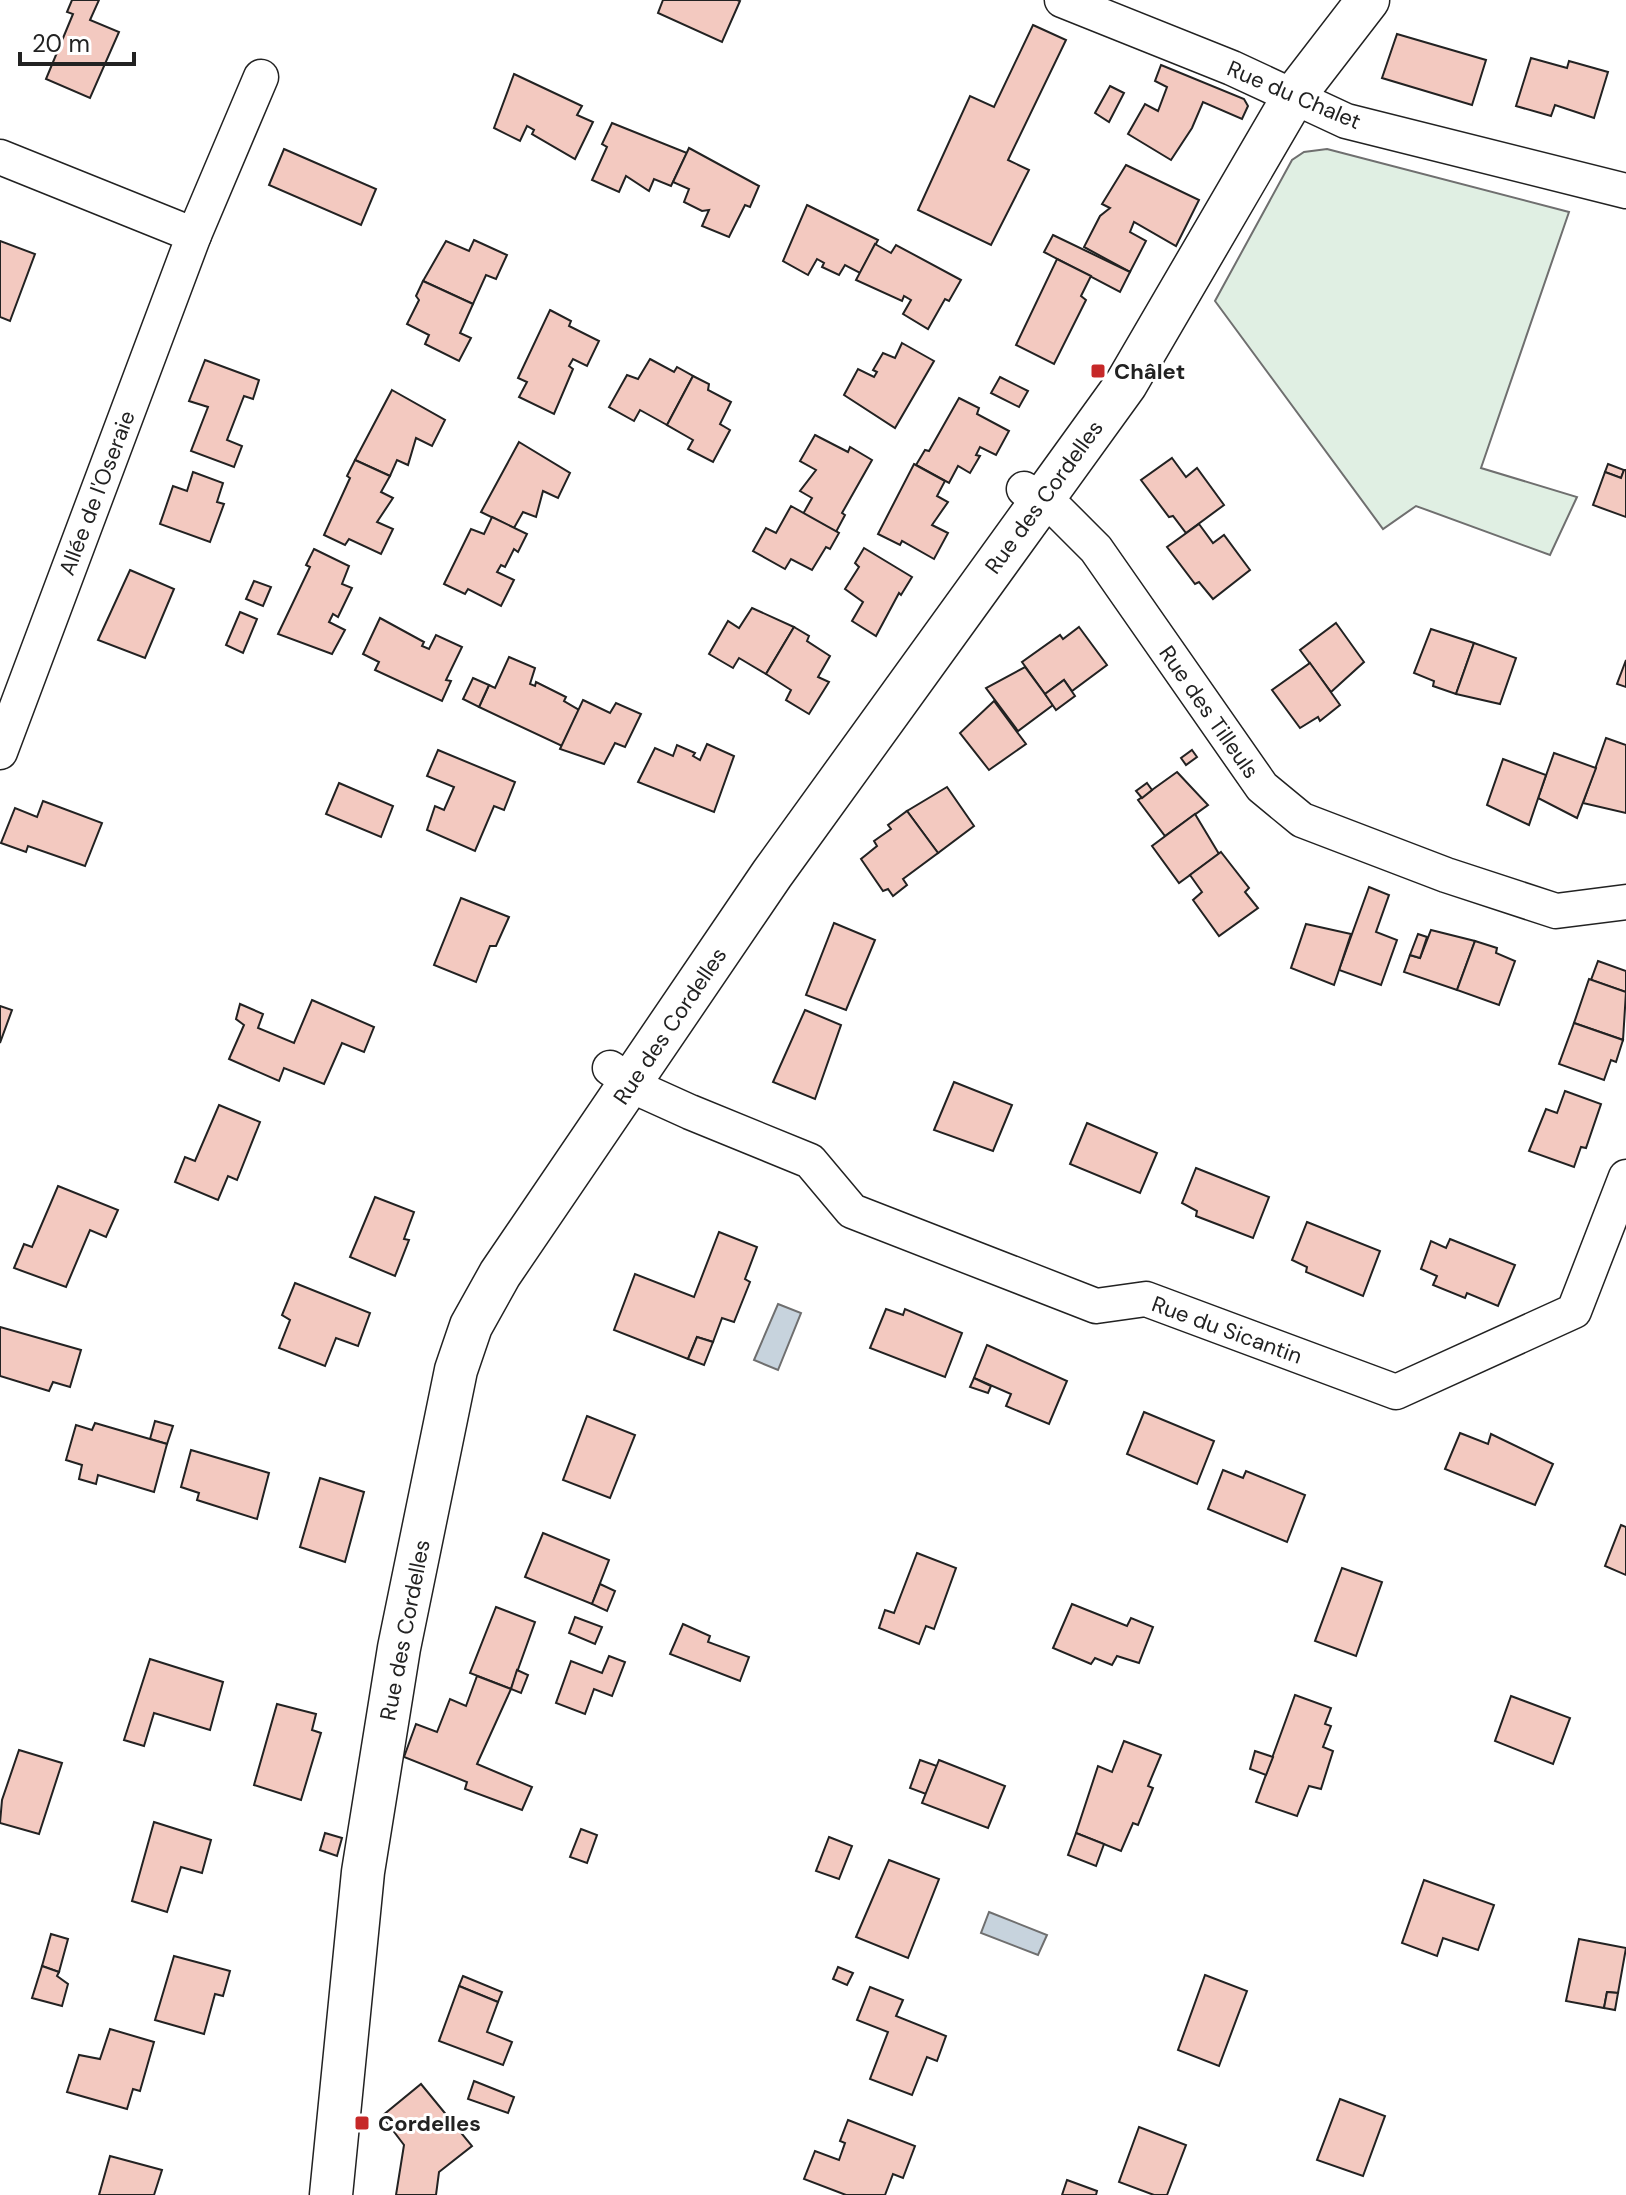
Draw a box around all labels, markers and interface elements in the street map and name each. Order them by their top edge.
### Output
scale bar [20,16,134,66]
text: 20 m [32,28,90,59]
street label: Rue du Chalet [1223,54,1365,136]
place label: Châlet [1114,357,1185,386]
marker: Châlet [1089,362,1107,380]
street label: Allée de l'Oseraie [52,406,142,580]
street label: Rue des Cordelles [978,414,1110,580]
street label: Rue des Tilleuls [1152,640,1266,784]
street label: Rue des Cordelles [607,942,733,1110]
street label: Rue du Sicantin [1148,1289,1306,1371]
street label: Rue des Cordelles [373,1537,437,1723]
place label: Cordelles [378,2109,481,2138]
marker: Cordelles [353,2114,371,2132]

